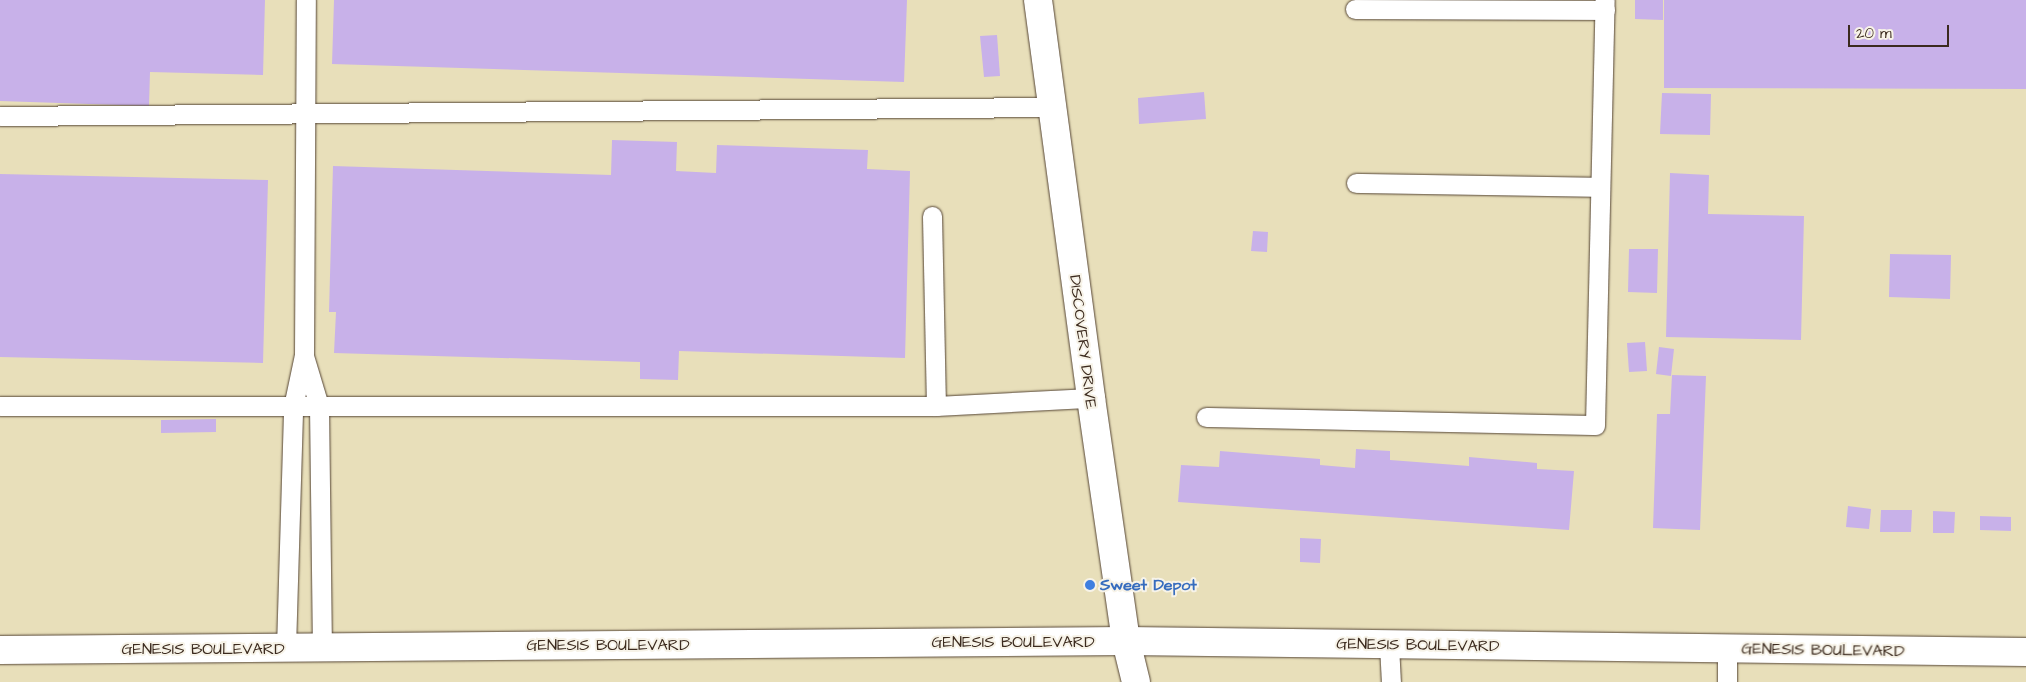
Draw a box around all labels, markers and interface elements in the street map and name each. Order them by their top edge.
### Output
scale bar [1851,15,1952,47]
text: 20 m [1856,23,1892,44]
street label: DISCOVERY DRIVE [1065,274,1101,410]
place label: Sweet Depot [1100,575,1197,595]
marker: Sweet Depot [1084,579,1096,591]
street label: GENESIS BOULEVARD [931,632,1095,652]
street label: GENESIS BOULEVARD [1336,634,1500,656]
street label: GENESIS BOULEVARD [526,635,690,655]
street label: GENESIS BOULEVARD [121,639,285,659]
street label: GENESIS BOULEVARD [1741,639,1905,661]

